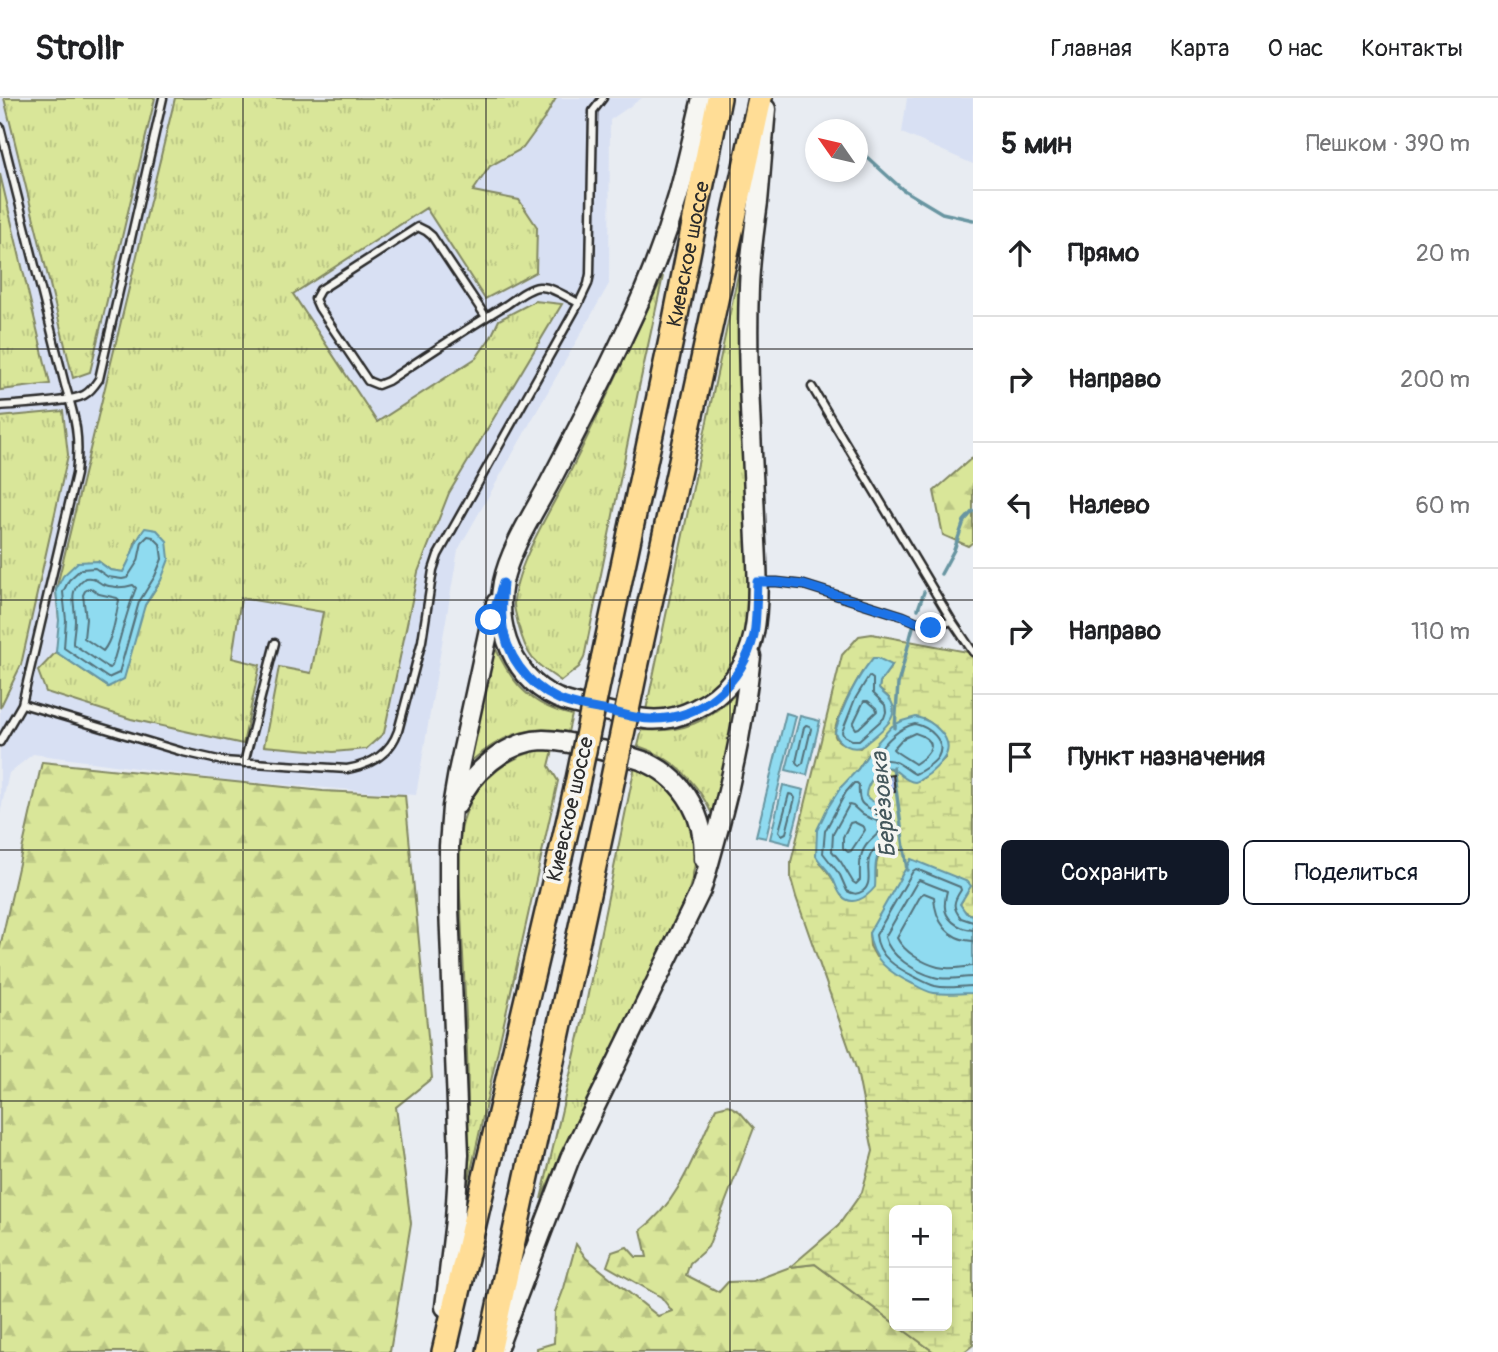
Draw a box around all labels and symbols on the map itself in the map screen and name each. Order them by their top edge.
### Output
north arrow [805,119,868,182]
street label: Киевское шоссе [661,178,716,329]
route start [475,604,506,635]
route end [915,612,946,643]
street label: Киевское шоссе [541,734,600,884]
water label: Берёзовка [864,750,903,859]

